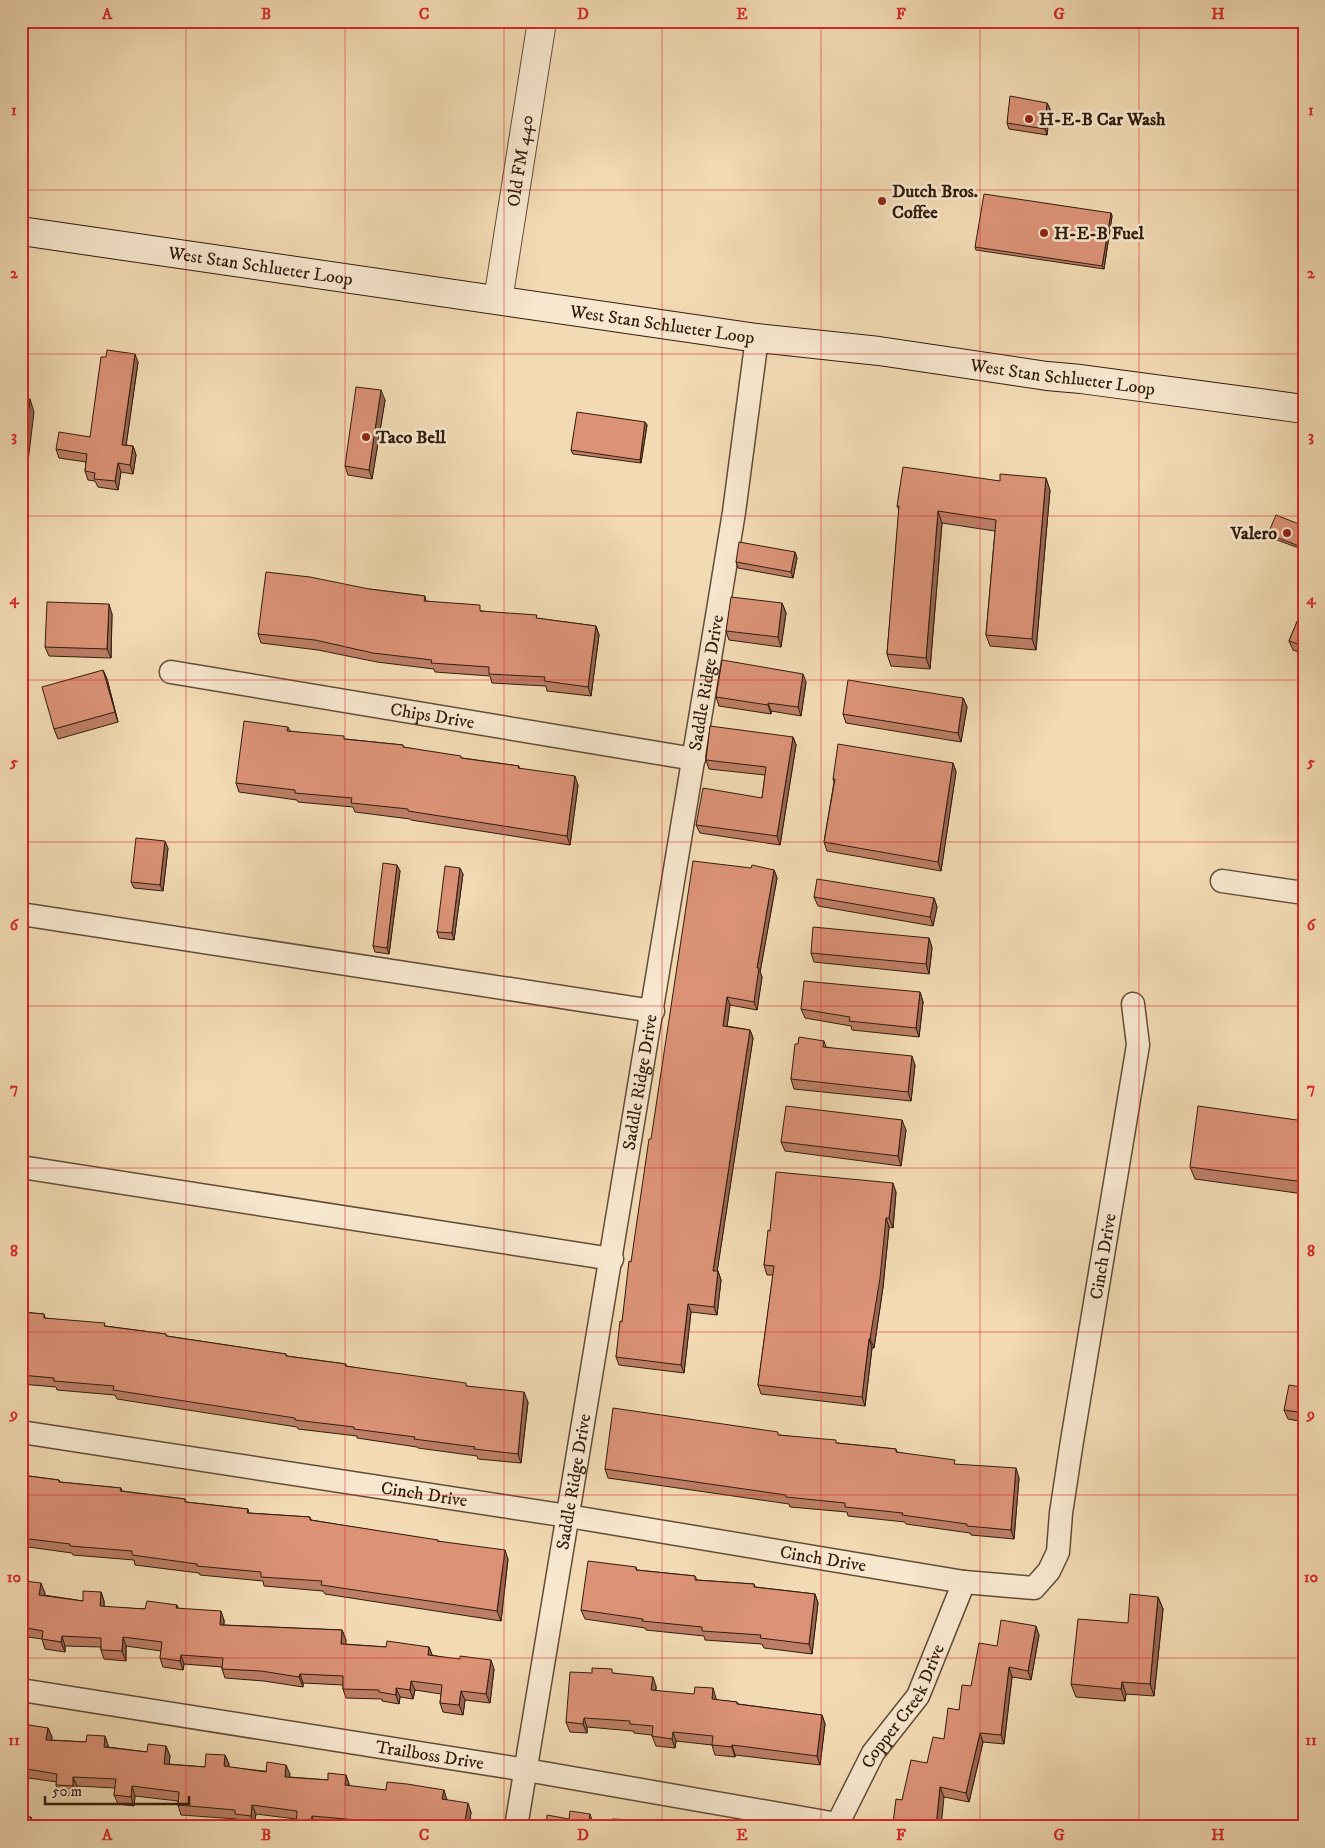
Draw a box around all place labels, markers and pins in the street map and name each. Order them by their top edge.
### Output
place label: H-E-B Car Wash [1039,109,1166,131]
marker: H-E-B Car Wash [1023,113,1035,125]
place label: Dutch Bros. Coffee [892,181,978,224]
marker: Dutch Bros. Coffee [876,195,888,207]
place label: H-E-B Fuel [1054,223,1144,245]
marker: H-E-B Fuel [1038,227,1050,239]
place label: Taco Bell [375,427,446,449]
marker: Taco Bell [360,431,372,443]
place label: Valero [1230,523,1277,545]
marker: Valero [1281,527,1293,539]

